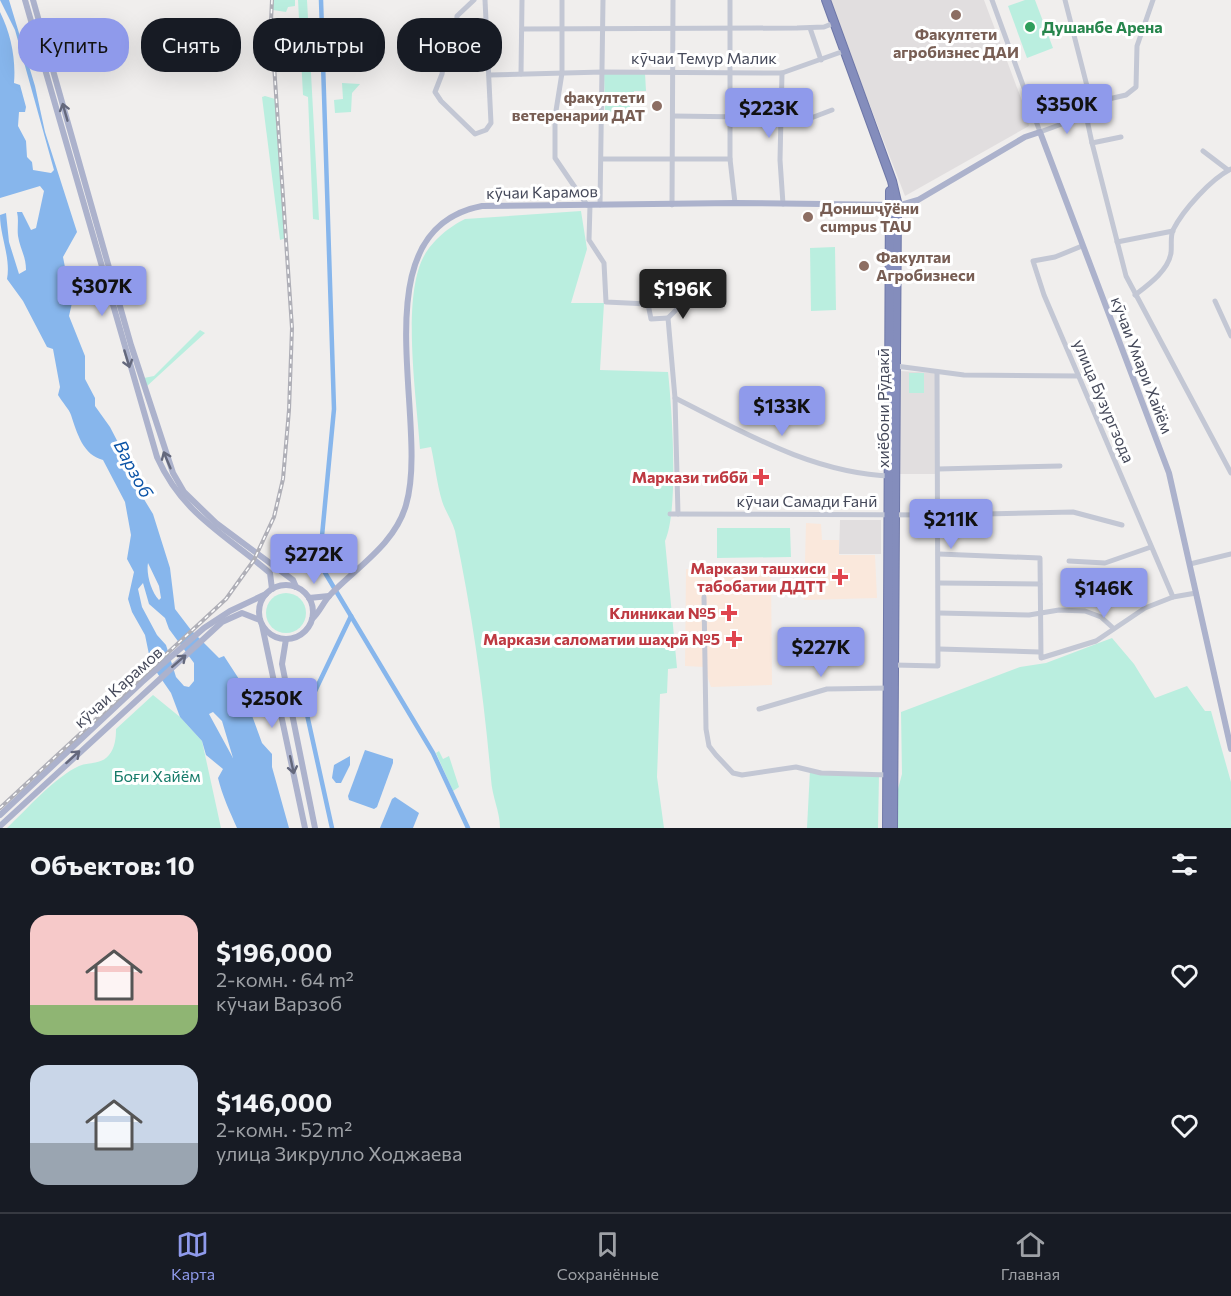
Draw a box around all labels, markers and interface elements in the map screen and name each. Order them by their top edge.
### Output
marker: Факултети агробизнес ДАИ [949,8,963,22]
place label: Душанбе Арена [1042,17,1163,36]
chip: Купить [18,18,129,72]
chip: Снять [141,18,241,72]
chip: Фильтры [253,18,385,72]
chip: Новое [397,18,502,72]
marker: Душанбе Арена [1023,20,1037,34]
place label: Факултети агробизнес ДАИ [893,24,1019,61]
street label: кӯчаи Темур Малик [631,48,777,67]
pin: $350K [1025,84,1109,135]
place label: факултети ветеренарии ДАТ [512,87,645,124]
pin: $223K [727,88,811,139]
text: $350K [1036,91,1098,115]
text: $223K [739,95,799,119]
marker: факултети ветеренарии ДАТ [650,99,664,113]
one-way arrow [59,103,70,122]
street label: кӯчаи Карамов [486,181,598,202]
place label: Донишҷӯёни cumpus TAU [820,198,919,235]
marker: Донишҷӯёни cumpus TAU [801,210,815,224]
place label: Факултаи Агробизнеси [876,247,975,284]
marker: Факултаи Агробизнеси [857,259,871,273]
pin: $307K [60,266,144,317]
pin: $196K [641,269,725,320]
text: $307K [71,273,133,297]
text: $196K [653,276,713,300]
street label: кӯчаи Умари Хайём [1108,294,1177,436]
street label: улица Бузургзода [1070,336,1139,465]
street label: хиёбони Рӯдакӣ [873,348,892,468]
one-way arrow [122,349,133,368]
pin: $133K [740,386,824,437]
text: $133K [753,393,811,417]
water label: Варзоб [110,436,159,502]
one-way arrow [161,451,172,470]
place label: Маркази тиббӣ [632,467,748,486]
marker: Маркази тиббӣ [752,468,770,486]
street label: кӯчаи Самади Ғанӣ [737,491,877,510]
pin: $211K [909,499,993,550]
text: $211K [924,506,978,530]
pin: $272K [272,534,356,585]
text: $272K [284,541,344,565]
place label: Маркази ташхиси табобатии ДДТТ [690,558,826,595]
marker: Маркази ташхиси табобатии ДДТТ [831,568,849,586]
pin: $146K [1062,568,1146,619]
text: $146K [1074,575,1134,599]
place label: Клиникаи №5 [609,603,716,622]
marker: Клиникаи №5 [720,604,738,622]
pin: $227K [779,627,863,678]
place label: Маркази саломатии шаҳрӣ №5 [483,629,720,648]
marker: Маркази саломатии шаҳрӣ №5 [725,630,743,648]
text: $227K [791,634,851,658]
street label: кӯчаи Карамов [70,642,166,731]
one-way arrow [171,654,186,668]
pin: $250K [230,678,314,729]
text: $250K [241,685,303,709]
one-way arrow [65,750,80,764]
one-way arrow [287,754,298,774]
park label: Боғи Хайём [113,766,201,785]
icon: filters [1168,848,1201,881]
text: Объектов: 10 [30,849,195,880]
text: $196,000 [216,936,332,967]
icon: home [78,939,150,1011]
icon: heart [1168,959,1201,992]
text: 2-комн. · 64 m² [216,967,354,991]
text: кӯчаи Варзоб [216,991,342,1015]
text: $146,000 [216,1086,332,1117]
icon: home [78,1089,150,1161]
icon: heart [1168,1109,1201,1142]
text: 2-комн. · 52 m² [216,1117,352,1141]
text: улица Зикрулло Ходжаева [216,1141,462,1165]
tab: Карта [171,1228,215,1283]
tab: Сохранённые [557,1228,659,1283]
tab: Главная [1001,1228,1060,1283]

